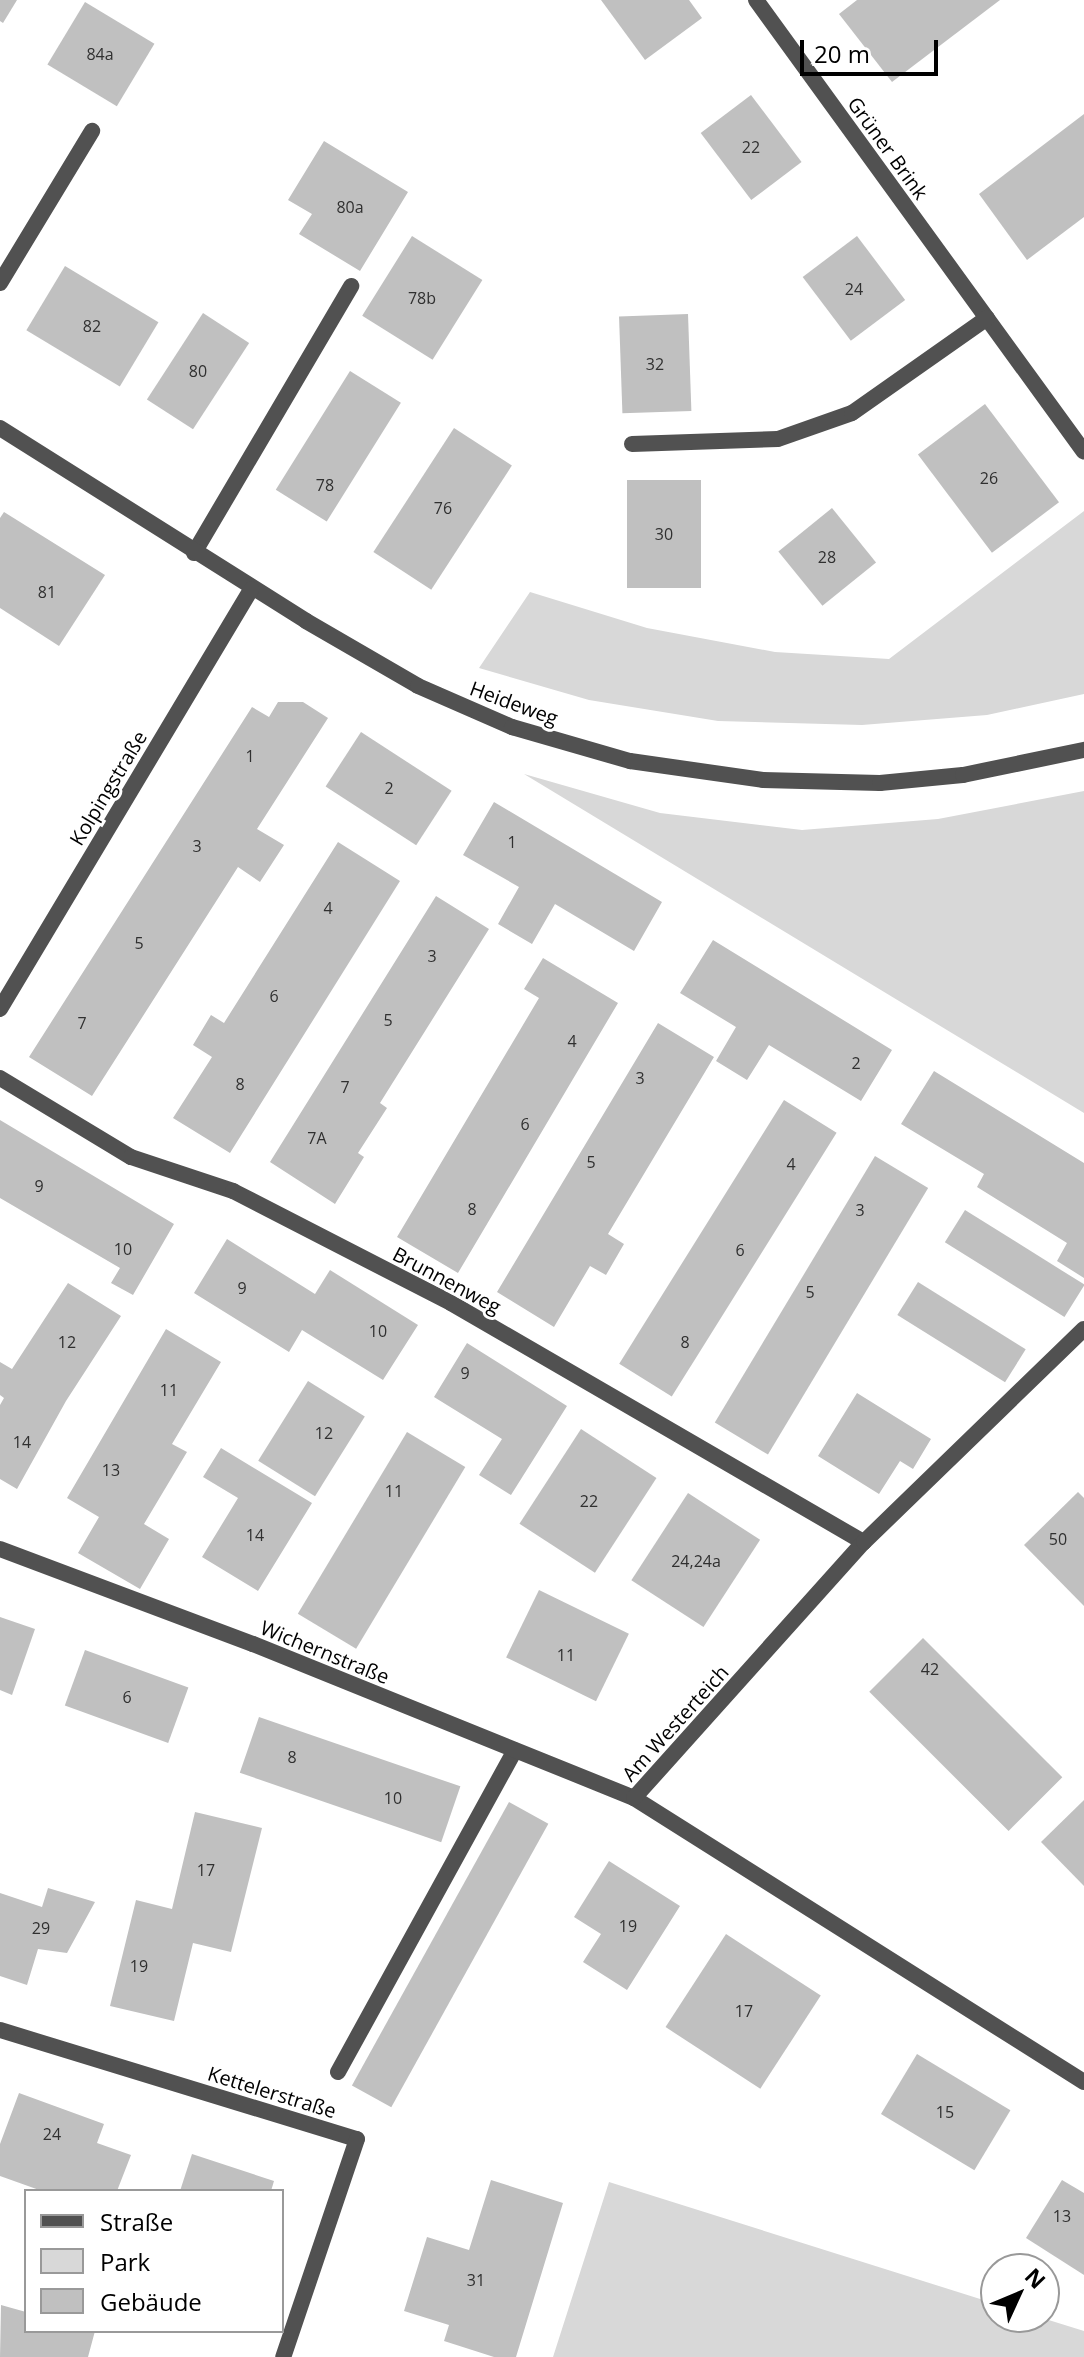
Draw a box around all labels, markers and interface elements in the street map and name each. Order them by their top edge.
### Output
scale bar [804,24,942,74]
text: 20 m [814,37,870,70]
house number: 84a [86,44,114,64]
street label: Grüner Brink [843,92,933,204]
house number: 22 [742,137,760,157]
house number: 80a [336,197,364,217]
house number: 24 [845,279,863,299]
house number: 78b [408,288,436,308]
house number: 82 [83,316,101,336]
house number: 32 [646,354,664,374]
house number: 80 [189,361,207,381]
house number: 26 [980,468,998,488]
house number: 78 [316,475,334,495]
house number: 76 [434,498,452,518]
house number: 30 [655,524,673,544]
house number: 28 [818,547,836,567]
house number: 81 [38,582,56,602]
street label: Heideweg [467,676,561,730]
street label: Kolpingstraße [64,726,152,850]
house number: 1 [245,746,255,766]
house number: 2 [384,778,394,798]
house number: 1 [507,832,517,852]
house number: 3 [192,836,202,856]
house number: 4 [323,898,333,918]
house number: 5 [134,933,144,953]
house number: 3 [427,946,437,966]
house number: 6 [269,986,279,1006]
house number: 5 [383,1010,393,1030]
house number: 7 [77,1013,87,1033]
house number: 4 [567,1031,577,1051]
house number: 2 [851,1053,861,1073]
house number: 3 [635,1068,645,1088]
house number: 8 [235,1074,245,1094]
house number: 7 [340,1077,350,1097]
house number: 6 [520,1114,530,1134]
house number: 7A [307,1128,327,1148]
house number: 5 [586,1152,596,1172]
house number: 4 [786,1154,796,1174]
house number: 9 [34,1176,44,1196]
house number: 8 [467,1199,477,1219]
house number: 3 [855,1200,865,1220]
house number: 10 [114,1239,132,1259]
house number: 6 [735,1240,745,1260]
street label: Brunnenweg [389,1241,505,1319]
house number: 9 [237,1278,247,1298]
house number: 5 [805,1282,815,1302]
house number: 10 [369,1321,387,1341]
house number: 12 [58,1332,76,1352]
house number: 8 [680,1332,690,1352]
house number: 9 [460,1363,470,1383]
house number: 11 [160,1380,178,1400]
house number: 12 [315,1423,333,1443]
house number: 14 [13,1432,31,1452]
house number: 13 [102,1460,120,1480]
house number: 11 [385,1481,403,1501]
house number: 22 [580,1491,598,1511]
house number: 14 [246,1525,264,1545]
house number: 50 [1049,1529,1067,1549]
house number: 24,24a [671,1551,721,1571]
street label: Wichernstraße [257,1615,393,1689]
house number: 11 [557,1645,575,1665]
house number: 42 [921,1659,939,1679]
street label: Am Westerteich [617,1660,733,1786]
house number: 6 [122,1687,132,1707]
house number: 8 [287,1747,297,1767]
house number: 10 [384,1788,402,1808]
house number: 17 [197,1860,215,1880]
house number: 19 [619,1916,637,1936]
house number: 29 [32,1918,50,1938]
house number: 19 [130,1956,148,1976]
house number: 17 [735,2001,753,2021]
street label: Kettelerstraße [205,2061,339,2123]
house number: 15 [936,2102,954,2122]
house number: 24 [43,2124,61,2144]
legend [24,2189,284,2333]
text: Straße [100,2205,173,2238]
house number: 13 [1053,2206,1071,2226]
text: Park [100,2245,150,2278]
north arrow [980,2253,1060,2333]
text: N [1019,2261,1053,2295]
house number: 31 [467,2270,485,2290]
text: Gebäude [100,2285,202,2318]

